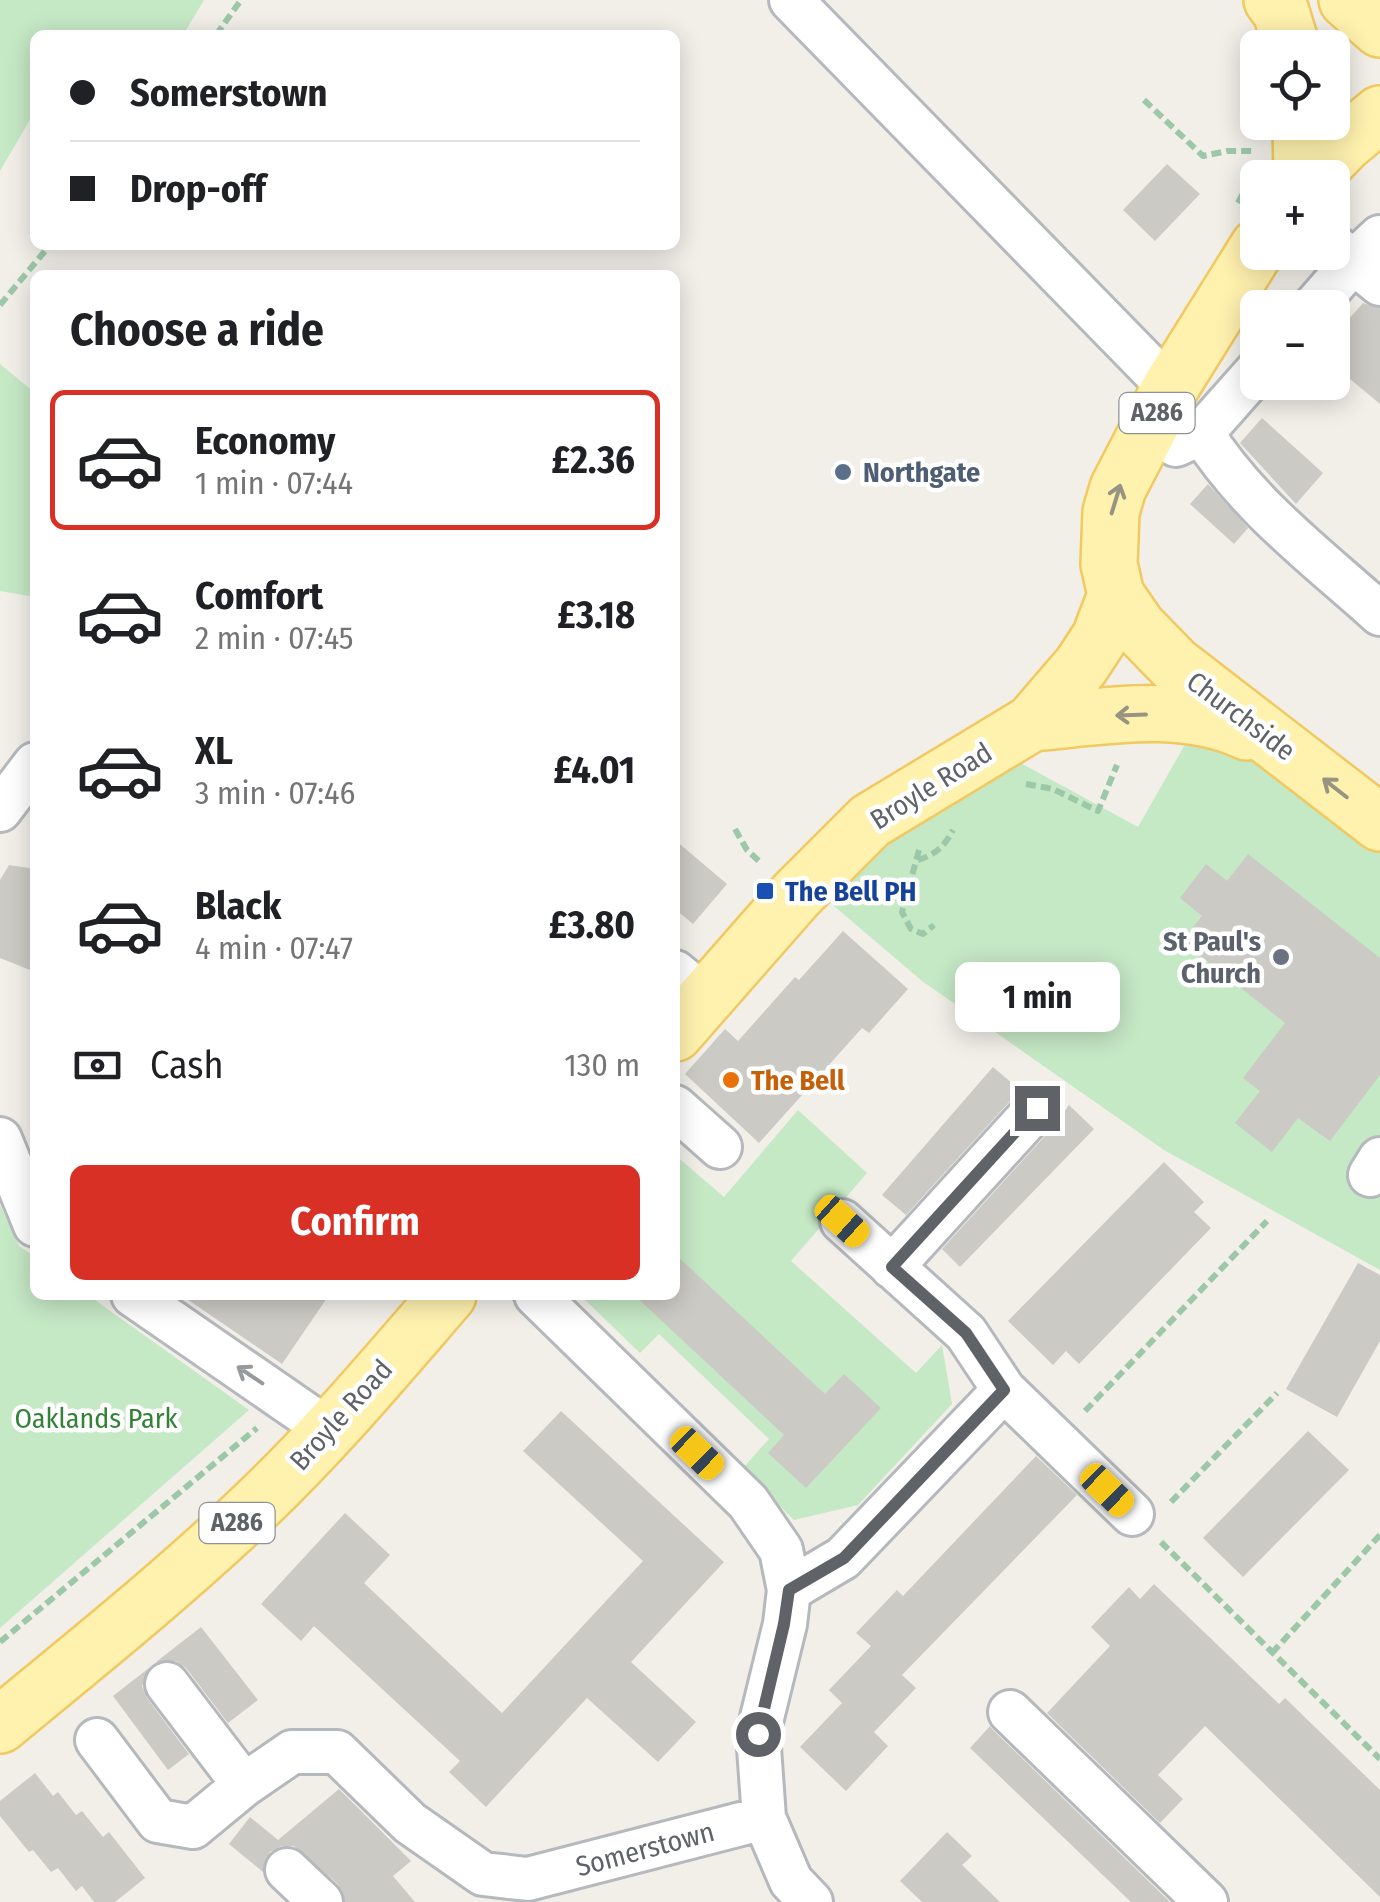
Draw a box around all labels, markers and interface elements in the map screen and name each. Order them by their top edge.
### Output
map controls [1240,30,1350,400]
button: locate [1240,30,1350,140]
text: Somerstown [130,70,327,116]
button: + [1240,160,1350,270]
text: Drop-off [130,166,266,212]
button: − [1240,290,1350,400]
text: Choose a ride [70,303,324,357]
road number: A286 [1120,393,1194,433]
icon: car [75,415,165,505]
text: Economy [195,418,335,464]
text: £2.36 [552,437,635,483]
place label: Northgate [863,456,980,489]
marker: Northgate [832,461,854,483]
text: 1 min · 07:44 [195,464,353,502]
one-way arrow [1108,484,1126,515]
icon: car [75,570,165,660]
text: Comfort [195,573,323,619]
text: £3.18 [557,592,635,638]
text: 2 min · 07:45 [195,619,354,657]
street label: Churchside [1180,665,1302,767]
one-way arrow [1115,706,1147,725]
icon: car [75,725,165,815]
text: XL [195,728,233,774]
street label: Broyle Road [864,736,998,836]
text: £4.01 [554,747,635,793]
text: 3 min · 07:46 [195,774,355,812]
one-way arrow [1322,778,1349,799]
place label: The Bell PH [785,875,916,908]
icon: car [75,880,165,970]
marker: The Bell PH [754,880,776,902]
text: Black [195,883,281,929]
text: £3.80 [549,902,635,948]
place label: St Paul's Church [1163,925,1261,990]
text: 4 min · 07:47 [195,929,353,967]
marker: St Paul's Church [1270,946,1292,968]
callout: 1 min [954,963,1120,1033]
text: 1 min [1003,978,1072,1016]
icon: cash [70,1038,125,1093]
text: Cash [150,1042,224,1088]
text: 130 m [564,1046,640,1084]
place label: The Bell [751,1064,845,1097]
marker: The Bell [720,1069,742,1091]
route end [1015,1086,1060,1131]
button: Confirm [70,1165,640,1280]
car [810,1190,874,1252]
street label: Broyle Road [283,1353,399,1477]
one-way arrow [237,1365,264,1386]
park label: Oaklands Park [14,1402,178,1435]
car [665,1421,729,1485]
car [1075,1458,1139,1522]
road number: A286 [200,1503,274,1543]
route start [736,1712,781,1757]
street label: Somerstown [572,1815,718,1883]

